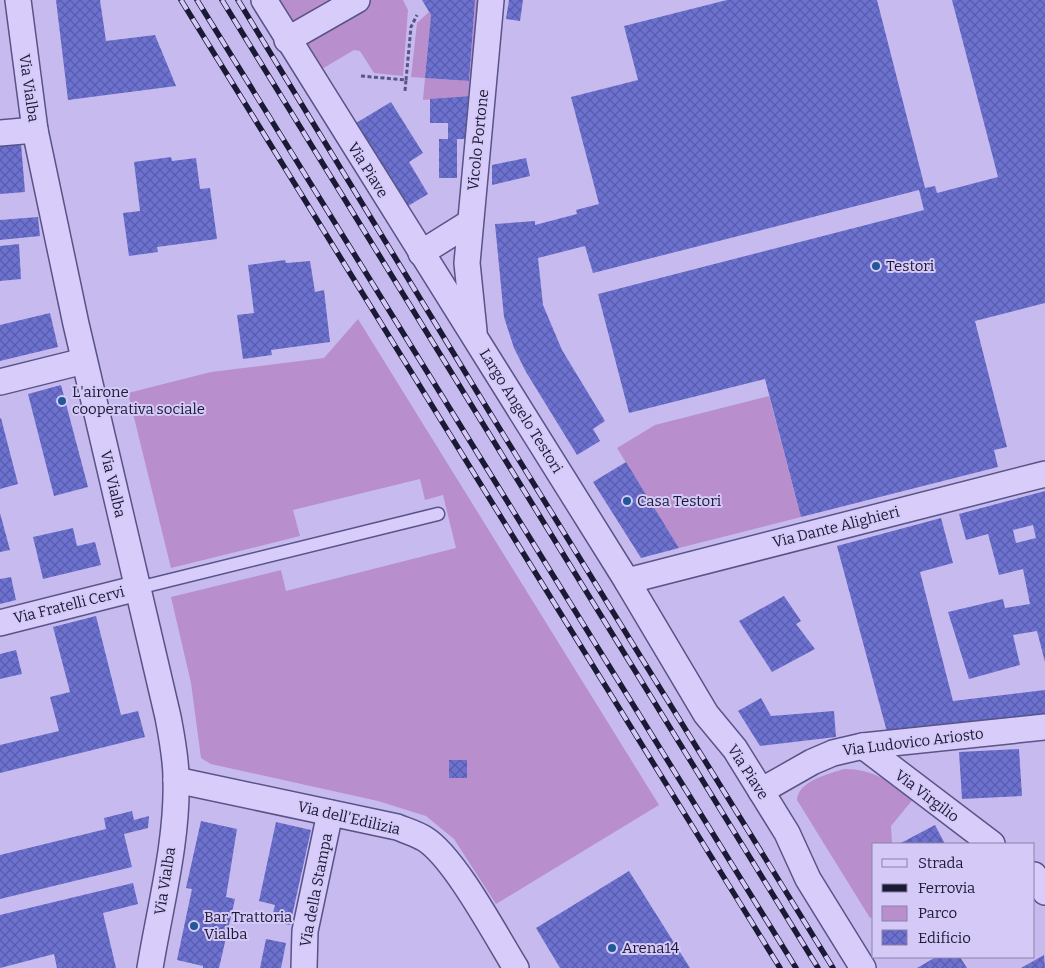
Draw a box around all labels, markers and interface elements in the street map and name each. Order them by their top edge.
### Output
street label: Via Vialba [15,53,43,123]
street label: Vicolo Portone [464,88,492,192]
street label: Via Piave [344,139,392,201]
place label: Testori [886,257,935,275]
marker: Testori [870,260,882,272]
street label: Largo Angelo Testori [476,346,567,477]
place label: L'airone cooperativa sociale [72,383,205,418]
marker: L'airone cooperativa sociale [56,395,68,407]
street label: Via Vialba [97,449,129,519]
place label: Casa Testori [637,492,722,510]
marker: Casa Testori [621,495,633,507]
street label: Via Dante Alighieri [771,502,902,551]
street label: Via Fratelli Cervi [12,582,127,627]
street label: Via Ludovico Ariosto [841,724,985,760]
street label: Via Piave [724,741,772,803]
street label: Via Virgilio [891,766,963,826]
street label: Via dell'Edilizia [296,797,402,839]
street label: Via della Stampa [296,832,336,948]
legend [872,843,1035,958]
street label: Via Vialba [151,846,179,916]
text: Strada [918,854,964,872]
text: Ferrovia [918,879,975,897]
text: Parco [918,904,957,922]
place label: Bar Trattoria Vialba [204,908,292,943]
marker: Bar Trattoria Vialba [188,920,200,932]
text: Edificio [918,929,971,947]
place label: Arena14 [622,939,680,957]
marker: Arena14 [606,942,618,954]

